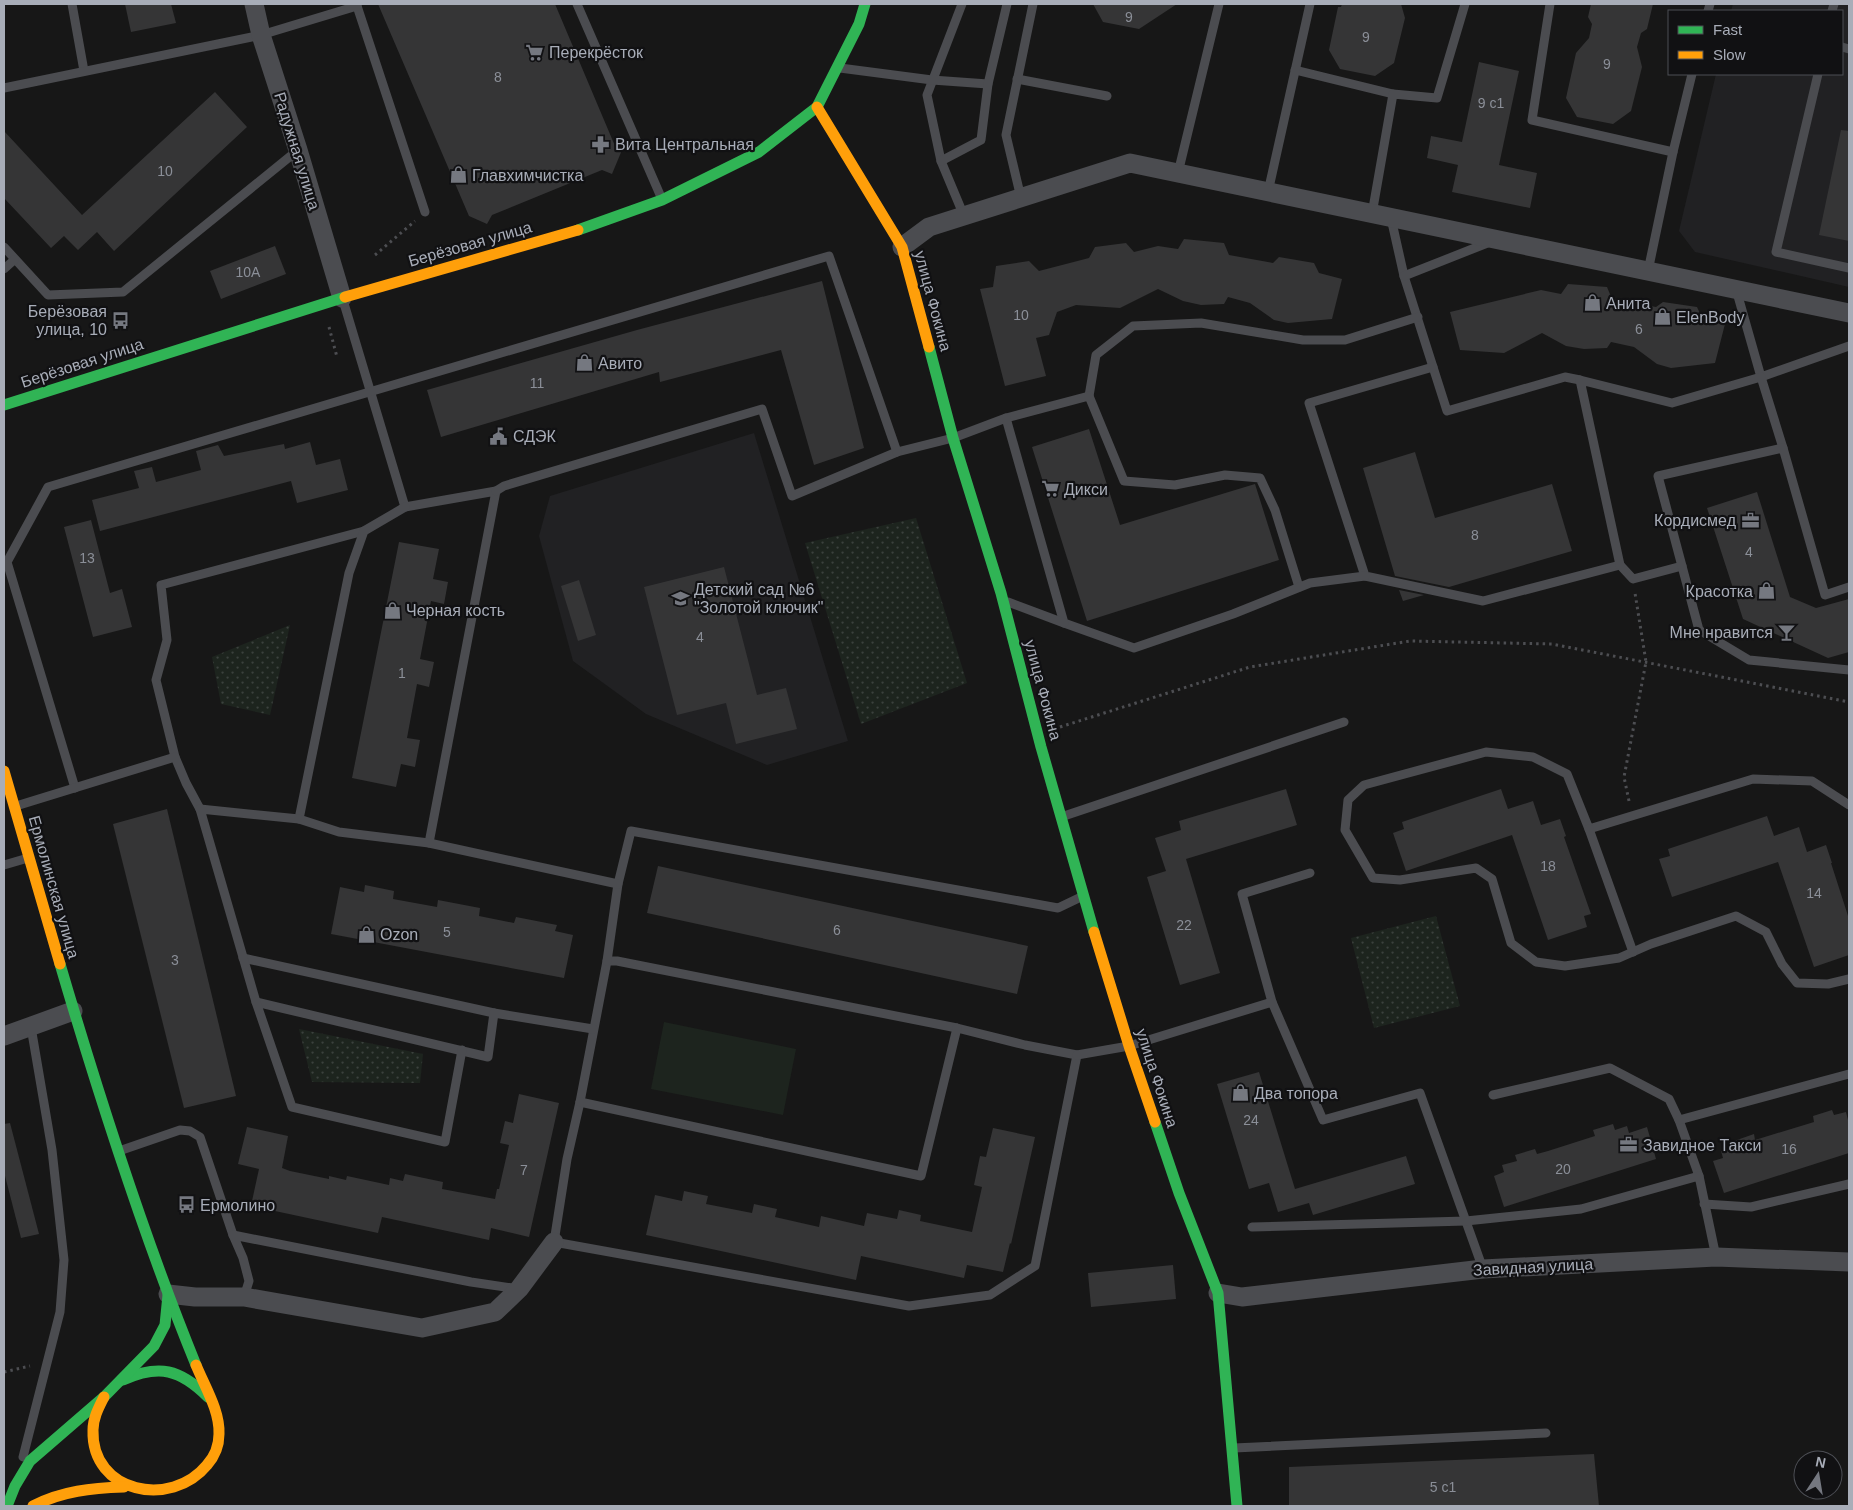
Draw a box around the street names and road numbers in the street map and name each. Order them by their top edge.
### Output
street label: Радужная улица [271,90,323,212]
street label: Берёзовая улица [406,218,534,270]
street label: улица Фокина [911,249,955,353]
street label: Берёзовая улица [19,335,145,391]
street label: улица Фокина [1021,638,1065,742]
street label: Ермолинская улица [25,814,83,960]
street label: улица Фокина [1133,1026,1181,1130]
street label: Завидная улица [1473,1255,1594,1279]

